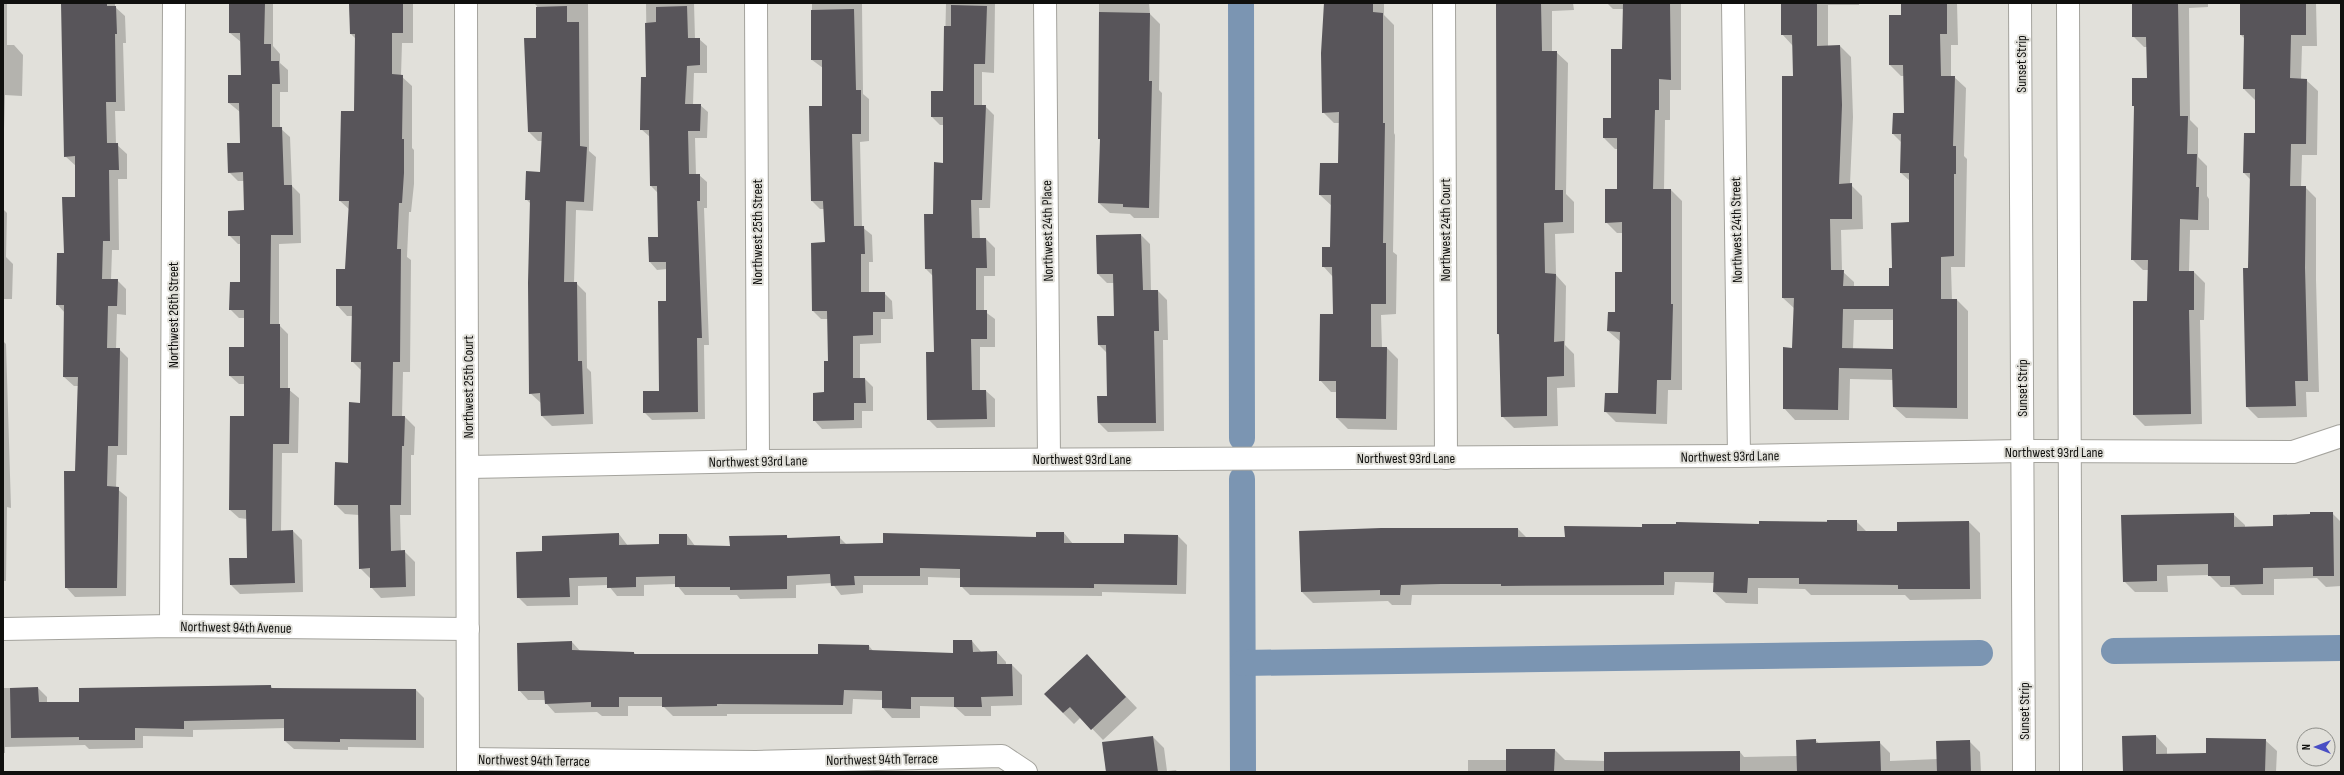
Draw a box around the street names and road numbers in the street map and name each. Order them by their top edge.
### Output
street label: Sunset Strip [2013,35,2030,93]
street label: Northwest 24th Street [1727,177,1746,283]
street label: Northwest 24th Court [1437,178,1454,282]
street label: Northwest 25th Street [749,179,766,285]
street label: Northwest 24th Place [1038,180,1057,282]
street label: Northwest 26th Street [165,262,182,368]
street label: Northwest 25th Court [460,336,477,439]
street label: Sunset Strip [2014,359,2031,417]
street label: Northwest 93rd Lane [2005,444,2103,461]
street label: Northwest 93rd Lane [1681,447,1779,466]
street label: Northwest 93rd Lane [1357,450,1455,467]
street label: Northwest 93rd Lane [1033,451,1131,468]
street label: Northwest 93rd Lane [709,452,807,471]
street label: Northwest 94th Avenue [180,618,292,637]
street label: Sunset Strip [2016,682,2033,740]
street label: Northwest 94th Terrace [826,750,938,769]
street label: Northwest 94th Terrace [478,751,590,770]

